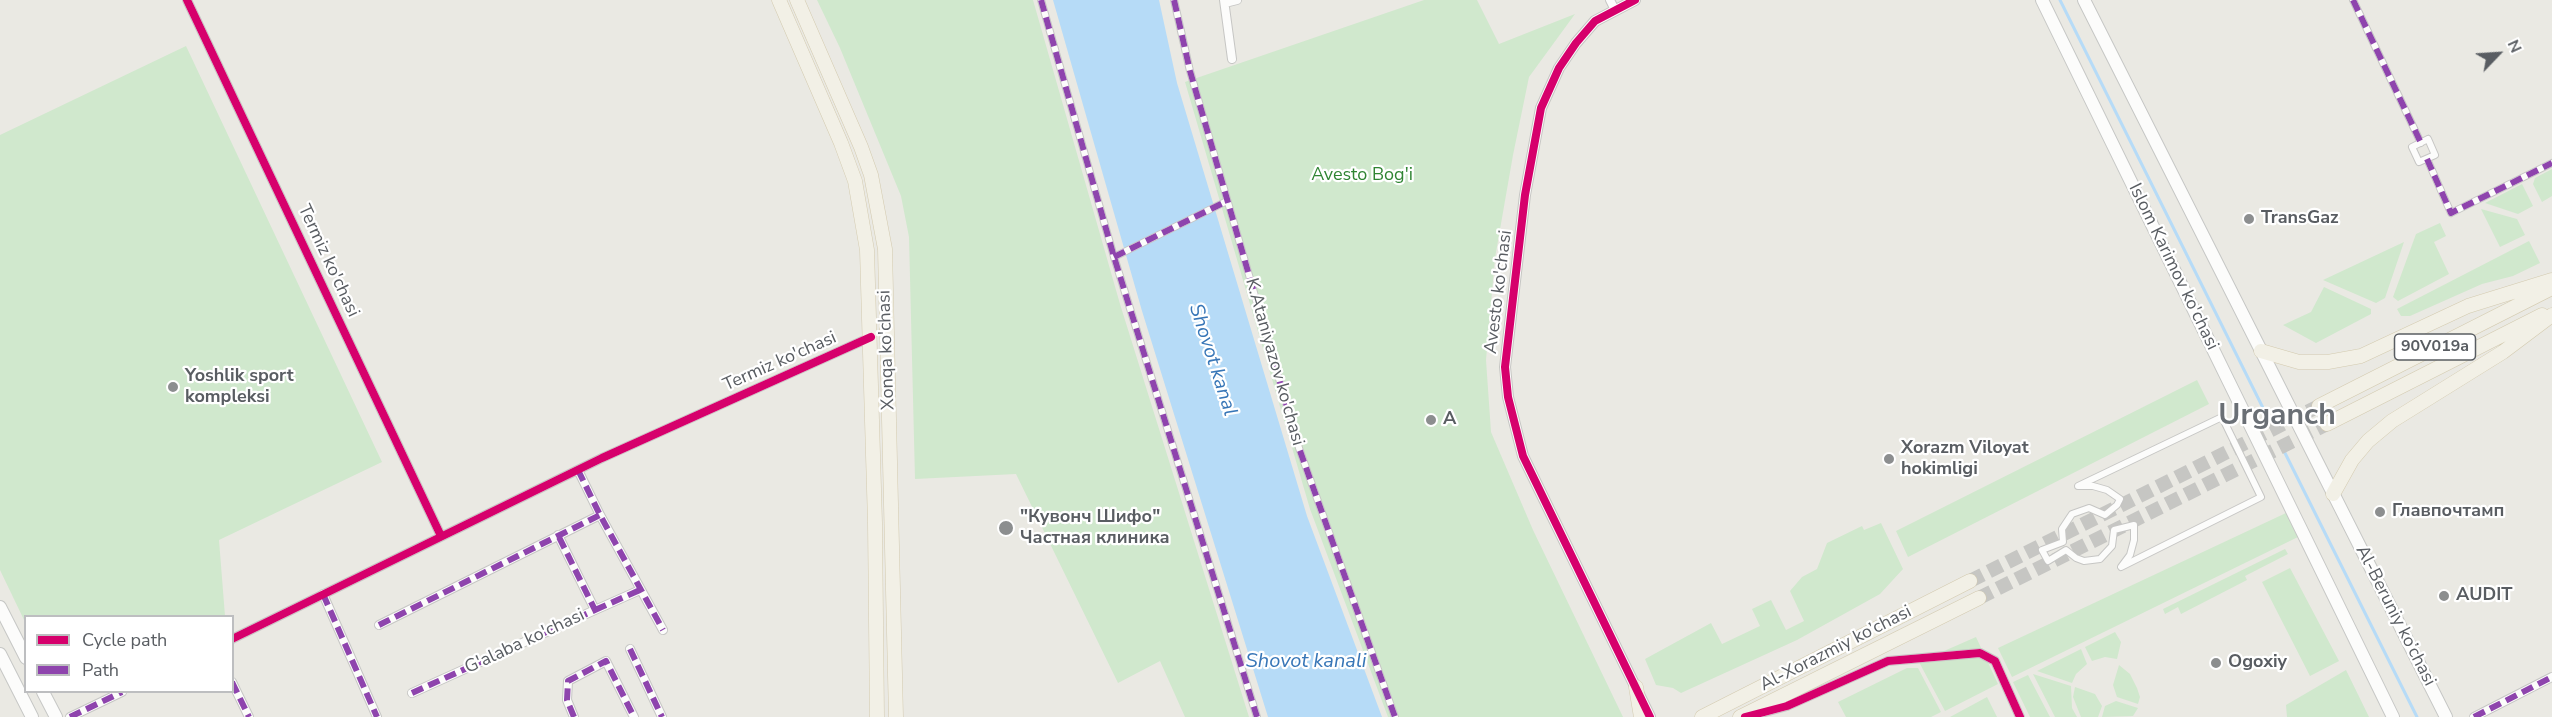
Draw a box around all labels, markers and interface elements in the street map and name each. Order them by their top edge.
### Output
north arrow [2468,24,2528,84]
text: N [2502,36,2527,56]
park label: Avesto Bog'i [1311,165,1413,187]
street label: Islom Karimov ko'chasi [2123,180,2223,354]
street label: Termiz ko'chasi [292,201,364,321]
place label: TransGaz [2261,208,2339,230]
marker: TransGaz [2242,212,2256,226]
street label: Avesto ko'chasi [1481,229,1517,355]
street label: K.Ataniyazov ko'chasi [1240,276,1308,448]
street label: Xonqa ko'chasi [874,290,900,410]
water label: Shovot kanal [1183,301,1241,419]
street label: Termiz ko'chasi [720,327,840,397]
road number: 90V019a [2394,334,2476,360]
place label: Yoshlik sport kompleksi [185,366,294,409]
marker: Yoshlik sport kompleksi [166,380,180,394]
district label: Urganch [2218,399,2336,435]
place label: A [1443,409,1456,431]
marker: A [1424,413,1438,427]
place label: Xorazm Viloyat hokimligi [1901,438,2029,480]
marker: Xorazm Viloyat hokimligi [1882,452,1896,466]
place label: Главпочтамп [2392,501,2504,523]
marker: Главпочтамп [2373,505,2387,519]
place label: "Кувонч Шифо" Частная клиника [1020,507,1170,550]
marker: "Кувонч Шифо" Частная клиника [997,519,1015,537]
street label: Al-Beruniy ko’chasi [2350,542,2440,690]
place label: AUDIT [2456,585,2513,607]
marker: AUDIT [2437,589,2451,603]
street label: Al-Xorazmiy ko’chasi [1757,601,1915,697]
street label: G'alaba ko'chasi [462,605,588,679]
legend [24,615,234,693]
text: Cycle path [82,628,167,652]
water label: Shovot kanali [1246,650,1366,674]
place label: Ogoxiy [2228,652,2287,674]
marker: Ogoxiy [2209,656,2223,670]
text: Path [82,658,119,682]

